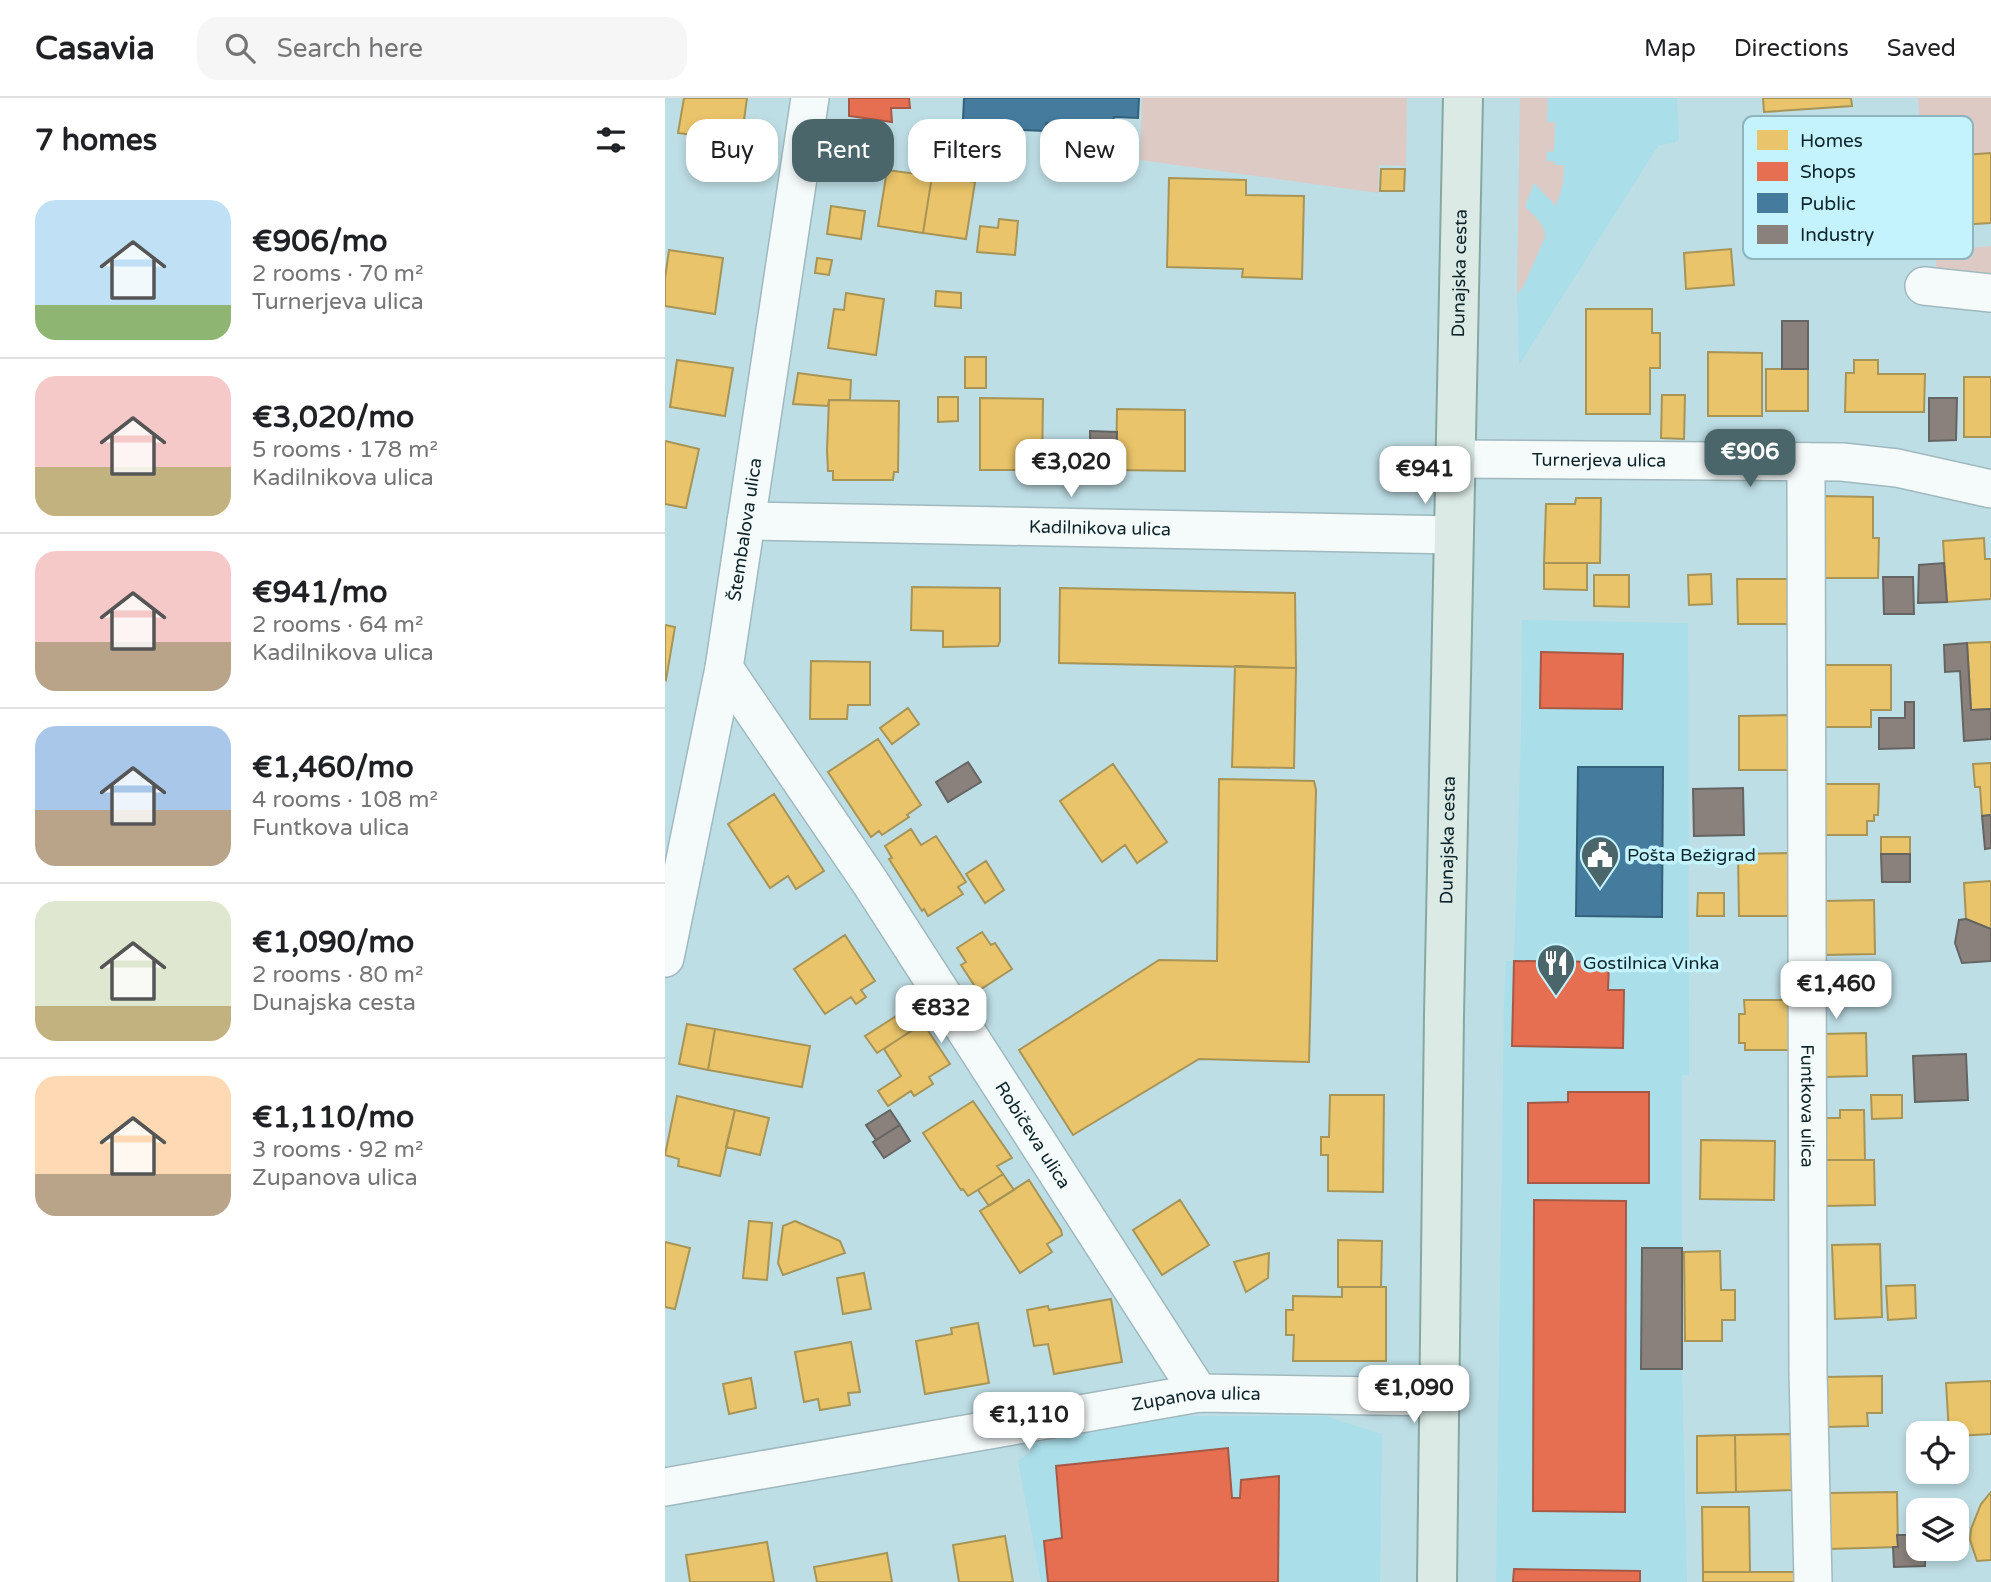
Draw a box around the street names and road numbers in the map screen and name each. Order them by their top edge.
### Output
street label: Dunajska cesta [1447,209,1472,338]
street label: Turnerjeva ulica [1532,449,1666,472]
street label: Štembalova ulica [723,456,767,603]
street label: Kadilnikova ulica [1029,516,1171,540]
street label: Dunajska cesta [1435,776,1460,905]
street label: Funtkova ulica [1796,1044,1819,1168]
street label: Robičeva ulica [990,1077,1076,1193]
street label: Zupanova ulica [1130,1382,1261,1416]

